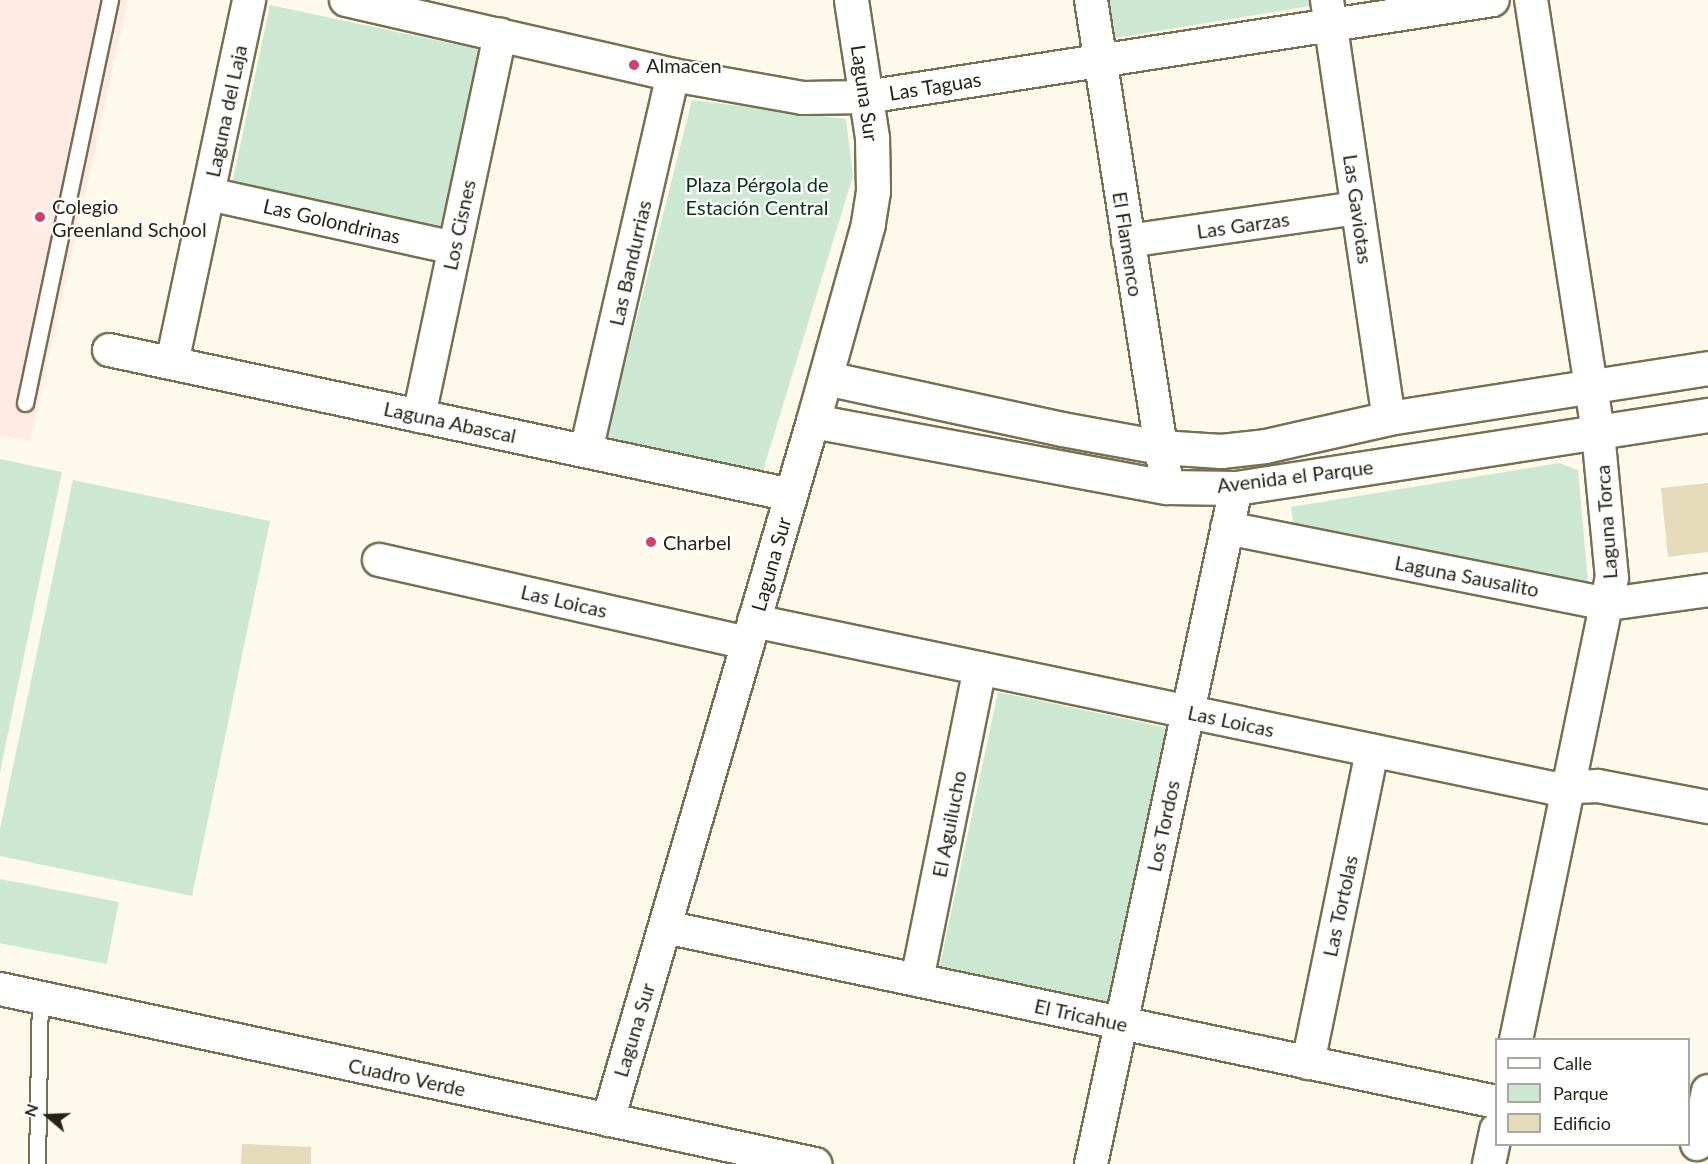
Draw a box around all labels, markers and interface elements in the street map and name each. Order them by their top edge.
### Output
street label: Laguna del Laja [200,43,252,179]
street label: Laguna Sur [846,43,884,143]
place label: Almacen [646,53,722,77]
marker: Almacen [627,58,641,72]
street label: Las Taguas [887,67,983,105]
street label: Las Gaviotas [1338,153,1378,265]
park label: Plaza Pérgola de Estación Central [686,173,828,220]
street label: Los Cisnes [438,178,480,272]
street label: El Flamenco [1108,190,1148,298]
place label: Colegio Greenland School [52,194,207,241]
street label: Las Golondrinas [261,194,403,248]
street label: Las Bandurrias [604,198,656,328]
street label: Las Garzas [1195,207,1291,243]
marker: Colegio Greenland School [33,210,47,224]
street label: Laguna Abascal [381,396,519,448]
street label: Avenida el Parque [1215,454,1375,498]
street label: Laguna Torca [1590,464,1622,580]
street label: Laguna Sur [746,514,796,614]
place label: Charbel [663,530,731,554]
marker: Charbel [644,535,658,549]
street label: Laguna Sausalito [1393,550,1541,602]
street label: Las Loicas [519,579,609,623]
street label: Las Loicas [1186,700,1276,742]
street label: El Aguilucho [927,768,971,880]
street label: Los Tordos [1142,778,1184,874]
street label: Las Tortolas [1317,853,1363,959]
street label: Laguna Sur [608,980,660,1080]
street label: El Tricahue [1032,993,1130,1037]
legend [1495,1038,1690,1146]
text: Calle [1553,1052,1592,1074]
street label: Cuadro Verde [346,1053,468,1101]
text: Parque [1553,1082,1608,1104]
north arrow [18,1086,78,1146]
text: N [20,1101,41,1119]
text: Edificio [1553,1112,1611,1134]

